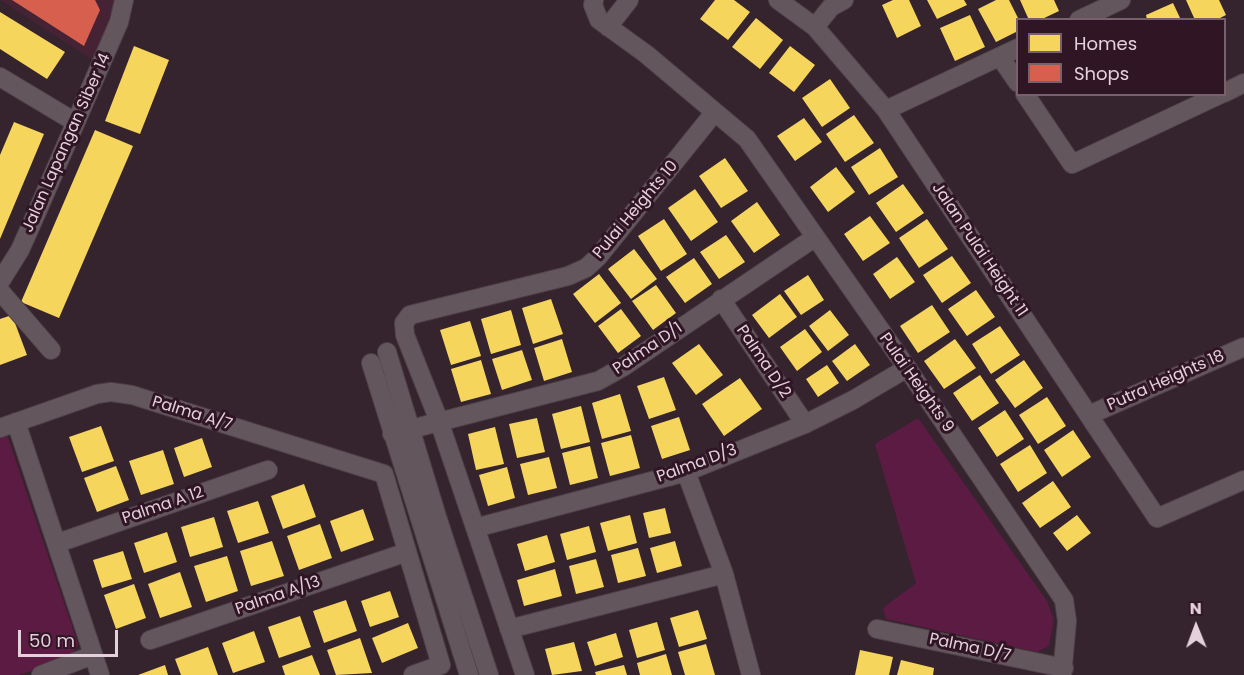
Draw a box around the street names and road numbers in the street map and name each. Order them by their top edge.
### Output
street label: Jalan Lapangan Siber 14 [19,51,115,235]
street label: Pulai Heights 10 [589,157,683,263]
street label: Jalan Pulai Height 11 [927,179,1031,321]
street label: Palma D/1 [610,319,686,379]
street label: Palma D/2 [732,322,794,402]
street label: Pulai Heights 9 [875,330,957,436]
street label: Putra Heights 18 [1105,347,1227,415]
street label: Palma A/7 [150,393,234,435]
street label: Palma D/3 [654,441,740,487]
street label: Palma A 12 [120,483,206,529]
street label: Palma A/13 [233,573,323,619]
street label: Palma D/7 [927,630,1013,666]

